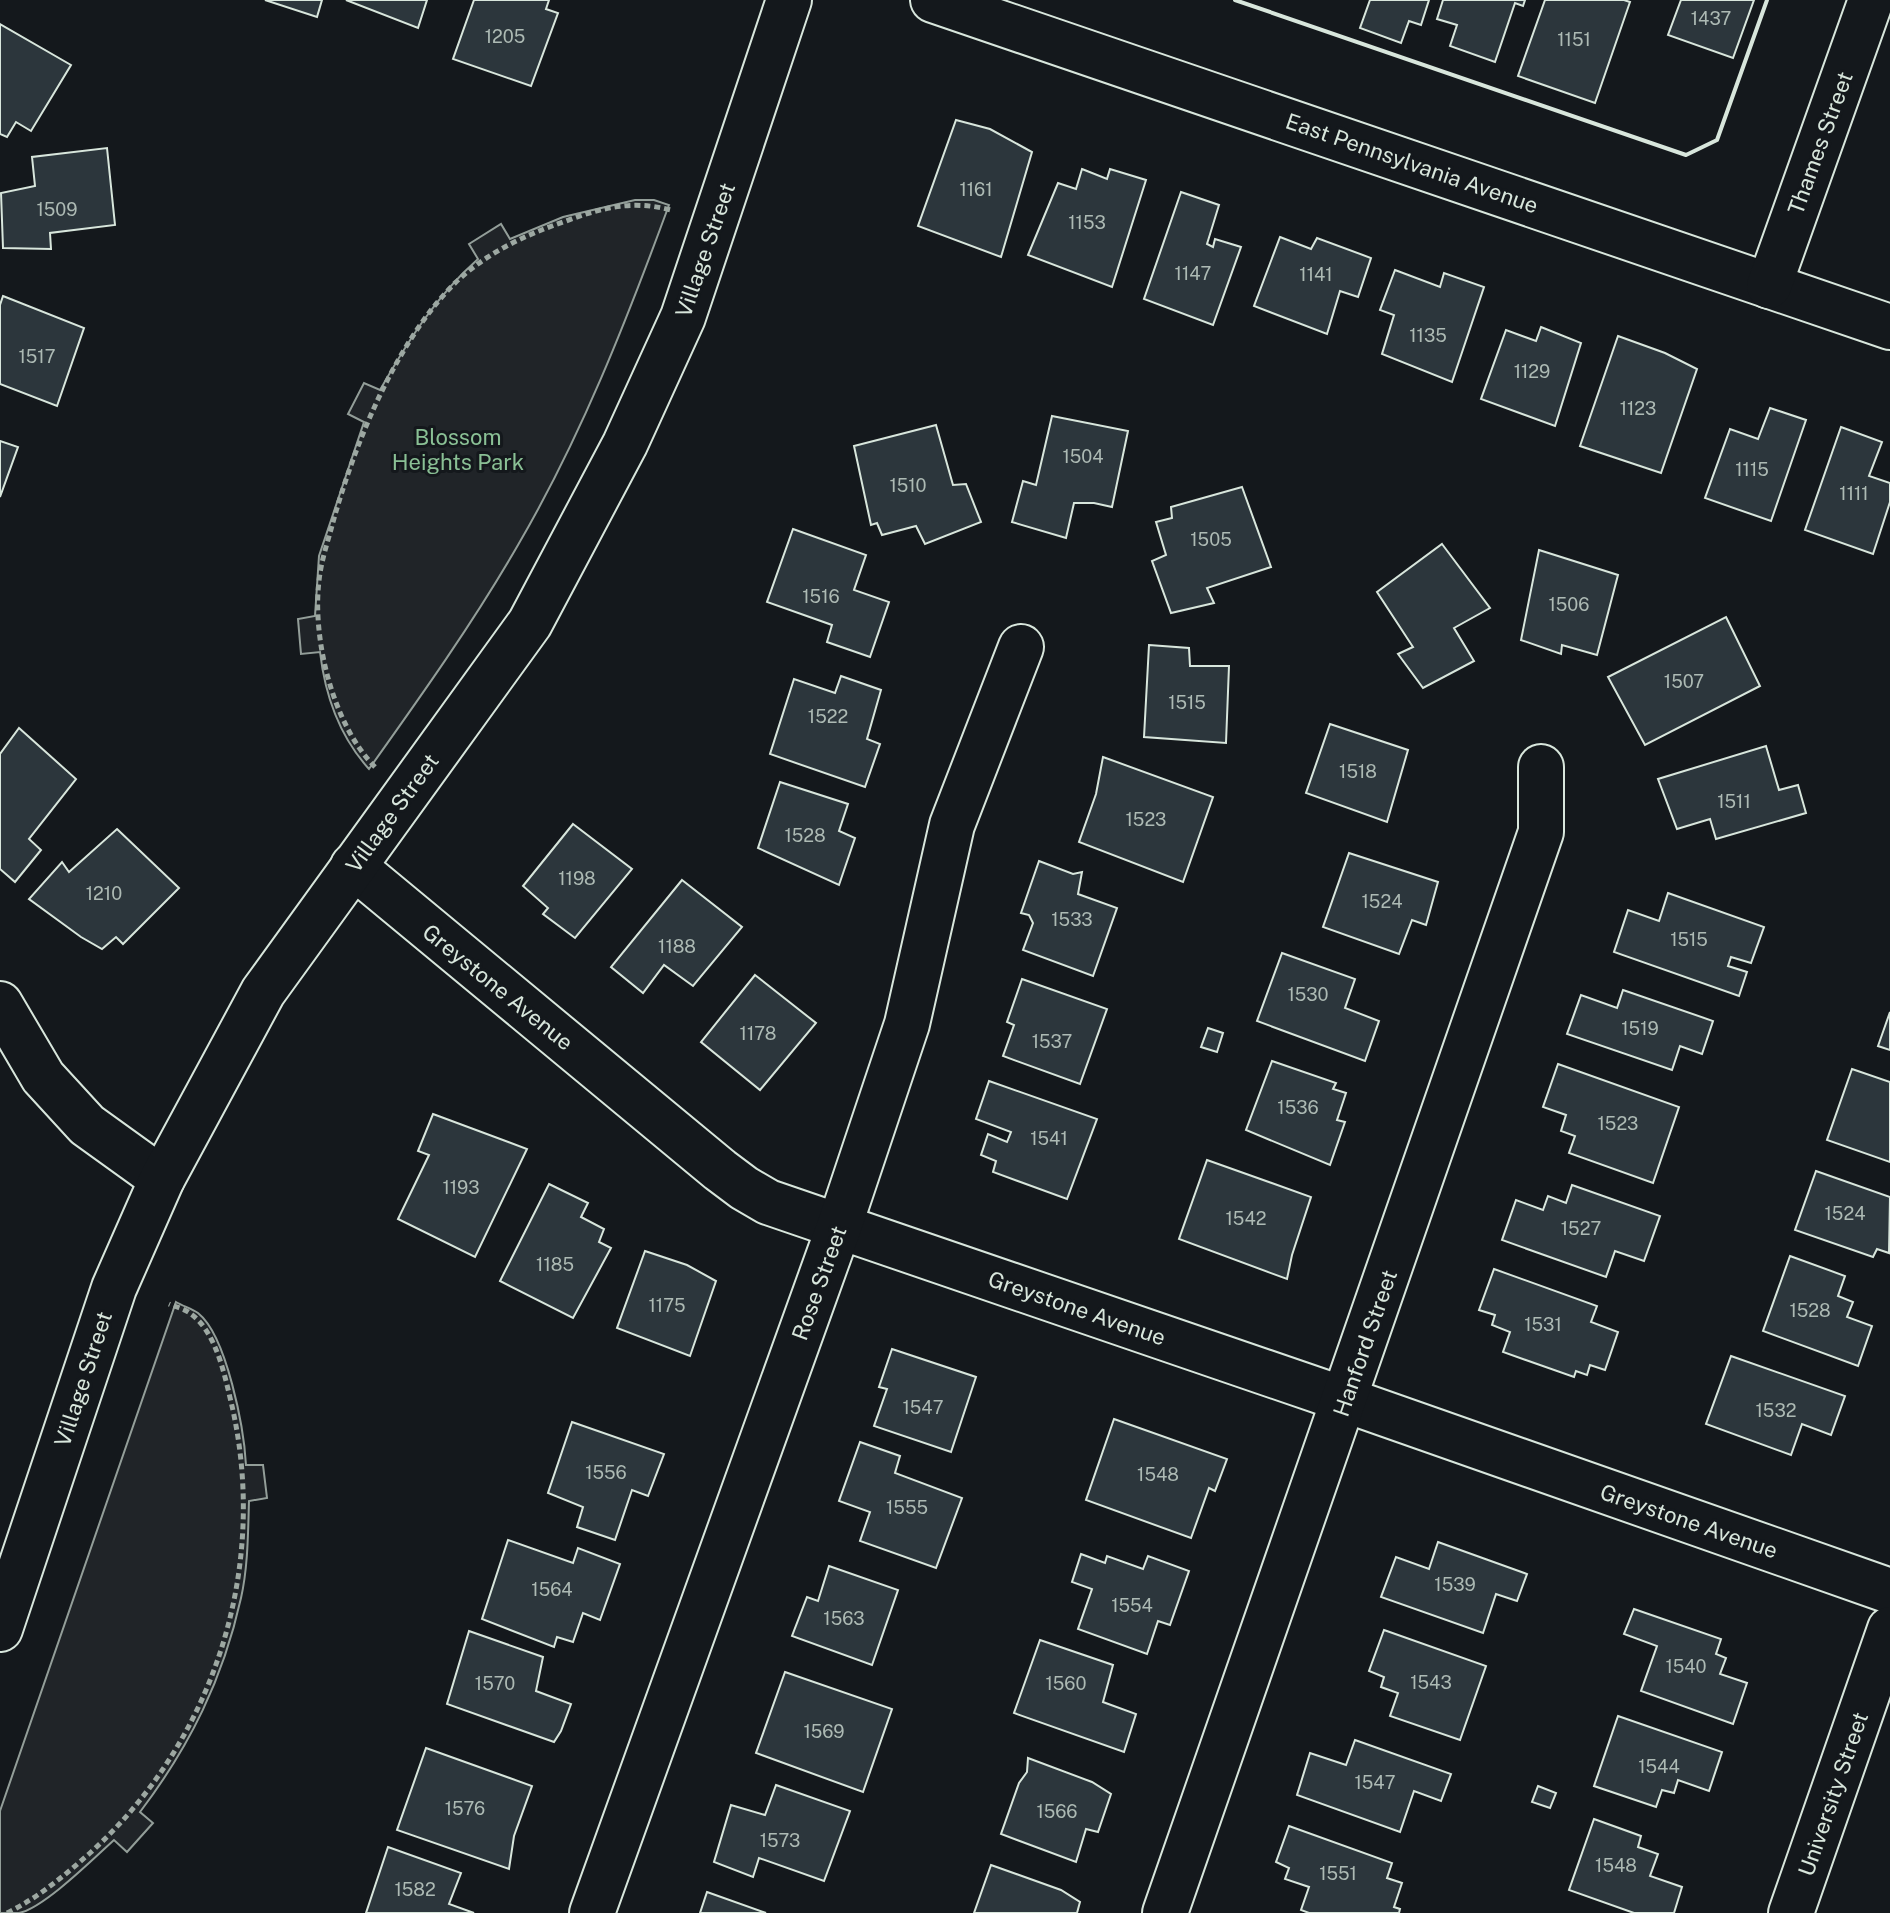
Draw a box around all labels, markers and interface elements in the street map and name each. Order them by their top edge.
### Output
house number: 1437 [1691,8,1731,29]
house number: 1205 [485,26,525,47]
house number: 1151 [1557,29,1591,50]
street label: Thames Street [1782,68,1858,218]
street label: East Pennsylvania Avenue [1282,108,1542,218]
street label: Village Street [670,179,740,321]
house number: 1161 [959,179,993,200]
house number: 1509 [37,199,78,220]
house number: 1153 [1068,212,1106,233]
house number: 1147 [1175,263,1211,284]
house number: 1141 [1299,264,1333,285]
house number: 1135 [1409,325,1447,346]
house number: 1517 [19,346,56,367]
house number: 1129 [1514,361,1550,382]
house number: 1123 [1620,398,1656,419]
park label: Blossom Heights Park [392,424,524,475]
house number: 1504 [1062,446,1104,467]
house number: 1115 [1735,459,1769,480]
house number: 1510 [889,475,927,496]
house number: 1111 [1839,483,1869,504]
house number: 1505 [1190,529,1232,550]
house number: 1516 [802,586,840,607]
house number: 1506 [1549,594,1589,615]
house number: 1507 [1664,671,1704,692]
house number: 1515 [1168,692,1206,713]
house number: 1522 [808,706,848,727]
street label: Village Street [340,748,444,878]
house number: 1518 [1339,761,1377,782]
house number: 1511 [1717,791,1751,812]
house number: 1523 [1126,809,1166,830]
house number: 1528 [784,825,826,846]
house number: 1198 [558,868,596,889]
house number: 1210 [86,883,122,904]
house number: 1524 [1362,891,1402,912]
house number: 1533 [1051,909,1093,930]
street label: Greystone Avenue [418,918,578,1056]
house number: 1515 [1670,929,1708,950]
house number: 1188 [658,936,696,957]
house number: 1530 [1287,984,1329,1005]
house number: 1519 [1621,1018,1659,1039]
house number: 1178 [740,1023,776,1044]
house number: 1537 [1032,1031,1072,1052]
house number: 1536 [1277,1097,1319,1118]
house number: 1523 [1598,1113,1638,1134]
house number: 1541 [1030,1128,1068,1149]
house number: 1193 [442,1177,480,1198]
house number: 1524 [1825,1203,1865,1224]
house number: 1542 [1226,1208,1266,1229]
house number: 1527 [1561,1218,1601,1239]
street label: Rose Street [786,1222,852,1344]
house number: 1185 [536,1254,574,1275]
street label: Greystone Avenue [985,1265,1169,1351]
street label: Hanford Street [1328,1266,1402,1420]
house number: 1175 [649,1295,686,1316]
house number: 1528 [1789,1300,1831,1321]
street label: Village Street [49,1308,117,1450]
house number: 1531 [1524,1314,1562,1335]
house number: 1547 [903,1397,943,1418]
house number: 1532 [1756,1400,1796,1421]
house number: 1556 [585,1462,627,1483]
house number: 1548 [1137,1464,1179,1485]
street label: Greystone Avenue [1597,1478,1781,1564]
house number: 1555 [886,1497,928,1518]
house number: 1539 [1434,1574,1476,1595]
house number: 1564 [531,1579,573,1600]
house number: 1554 [1111,1595,1153,1616]
house number: 1563 [823,1608,865,1629]
house number: 1540 [1665,1656,1707,1677]
house number: 1543 [1410,1672,1452,1693]
house number: 1570 [475,1673,515,1694]
house number: 1560 [1046,1673,1086,1694]
street label: University Street [1793,1709,1873,1879]
house number: 1569 [803,1721,845,1742]
house number: 1544 [1638,1756,1680,1777]
house number: 1547 [1355,1772,1395,1793]
house number: 1576 [445,1798,485,1819]
house number: 1566 [1036,1801,1078,1822]
house number: 1573 [760,1830,800,1851]
house number: 1548 [1595,1855,1637,1876]
house number: 1551 [1319,1863,1357,1884]
house number: 1582 [394,1879,436,1900]

